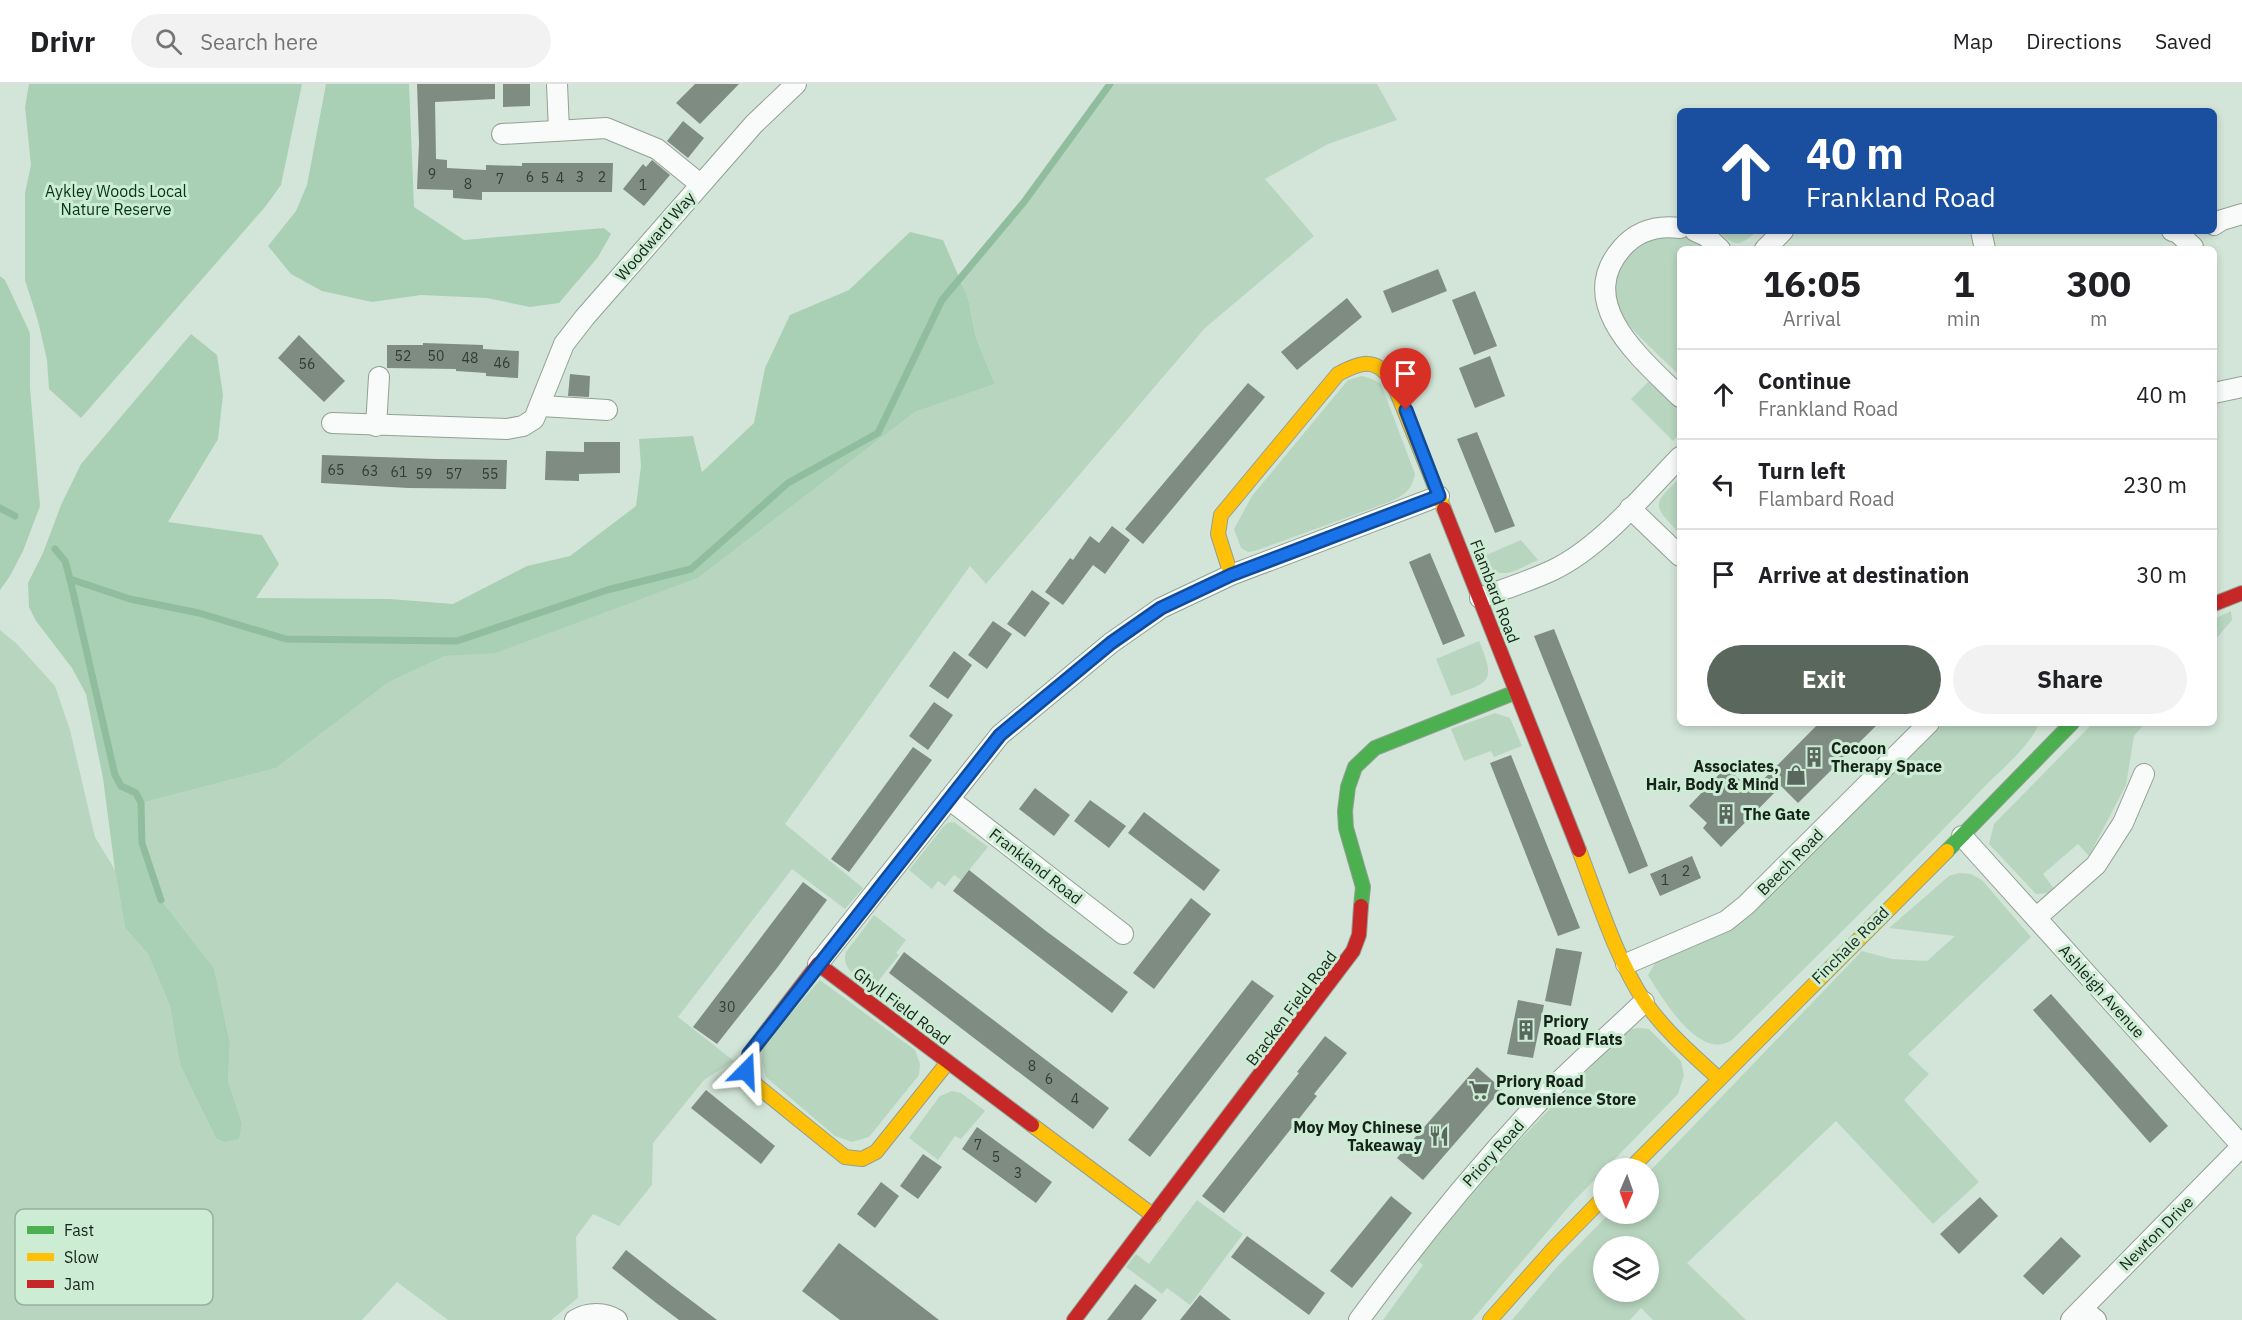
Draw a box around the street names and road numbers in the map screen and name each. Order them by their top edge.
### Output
street label: Woodward Way [611,187,699,285]
street label: Flambard Road [1466,536,1524,646]
street label: Frankland Road [986,824,1086,908]
street label: Beech Road [1753,825,1827,899]
street label: Finchale Road [1807,902,1893,988]
street label: Ashleigh Avenue [2055,940,2149,1042]
street label: Bracken Field Road [1241,947,1341,1069]
street label: Ghyll Field Road [850,963,954,1049]
street label: Priory Road [1458,1115,1528,1191]
street label: Newton Drive [2115,1192,2197,1274]

